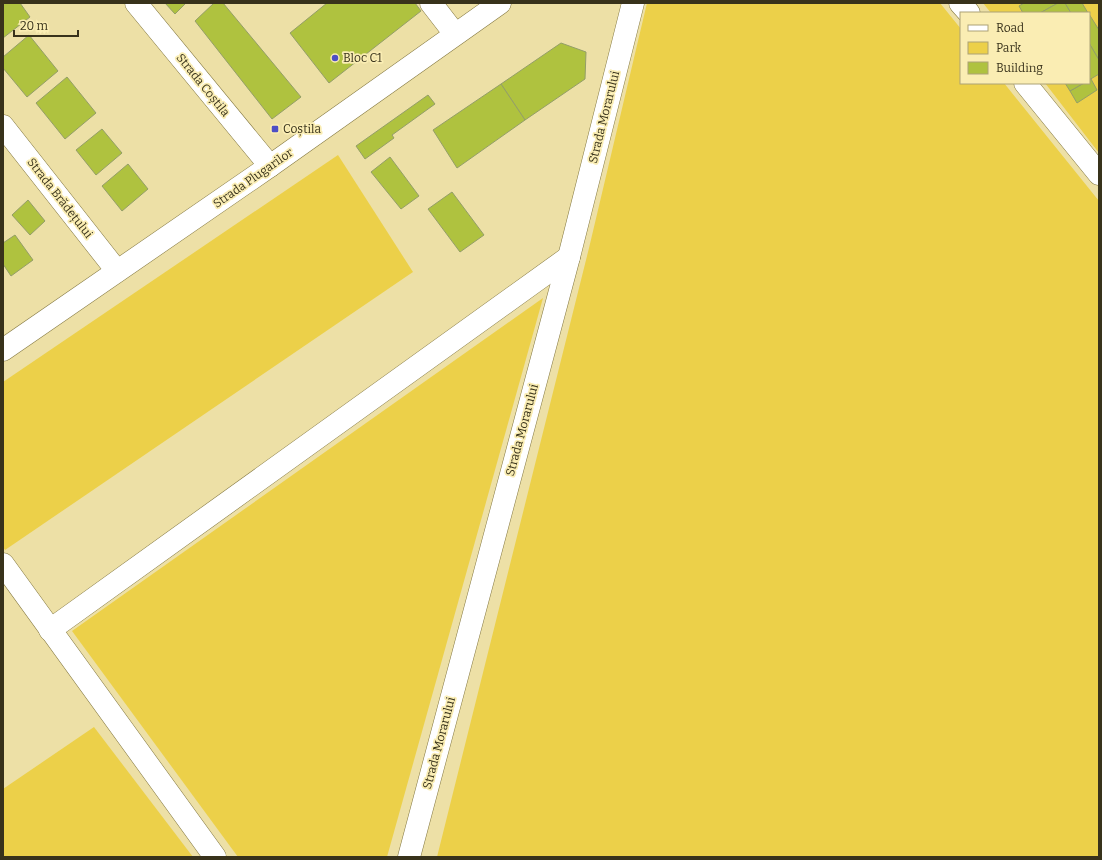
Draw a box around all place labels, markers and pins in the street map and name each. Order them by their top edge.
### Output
place label: Bloc C1 [343,51,382,65]
marker: Bloc C1 [330,53,340,63]
place label: Coștila [283,122,321,137]
marker: Coștila [270,124,280,134]

